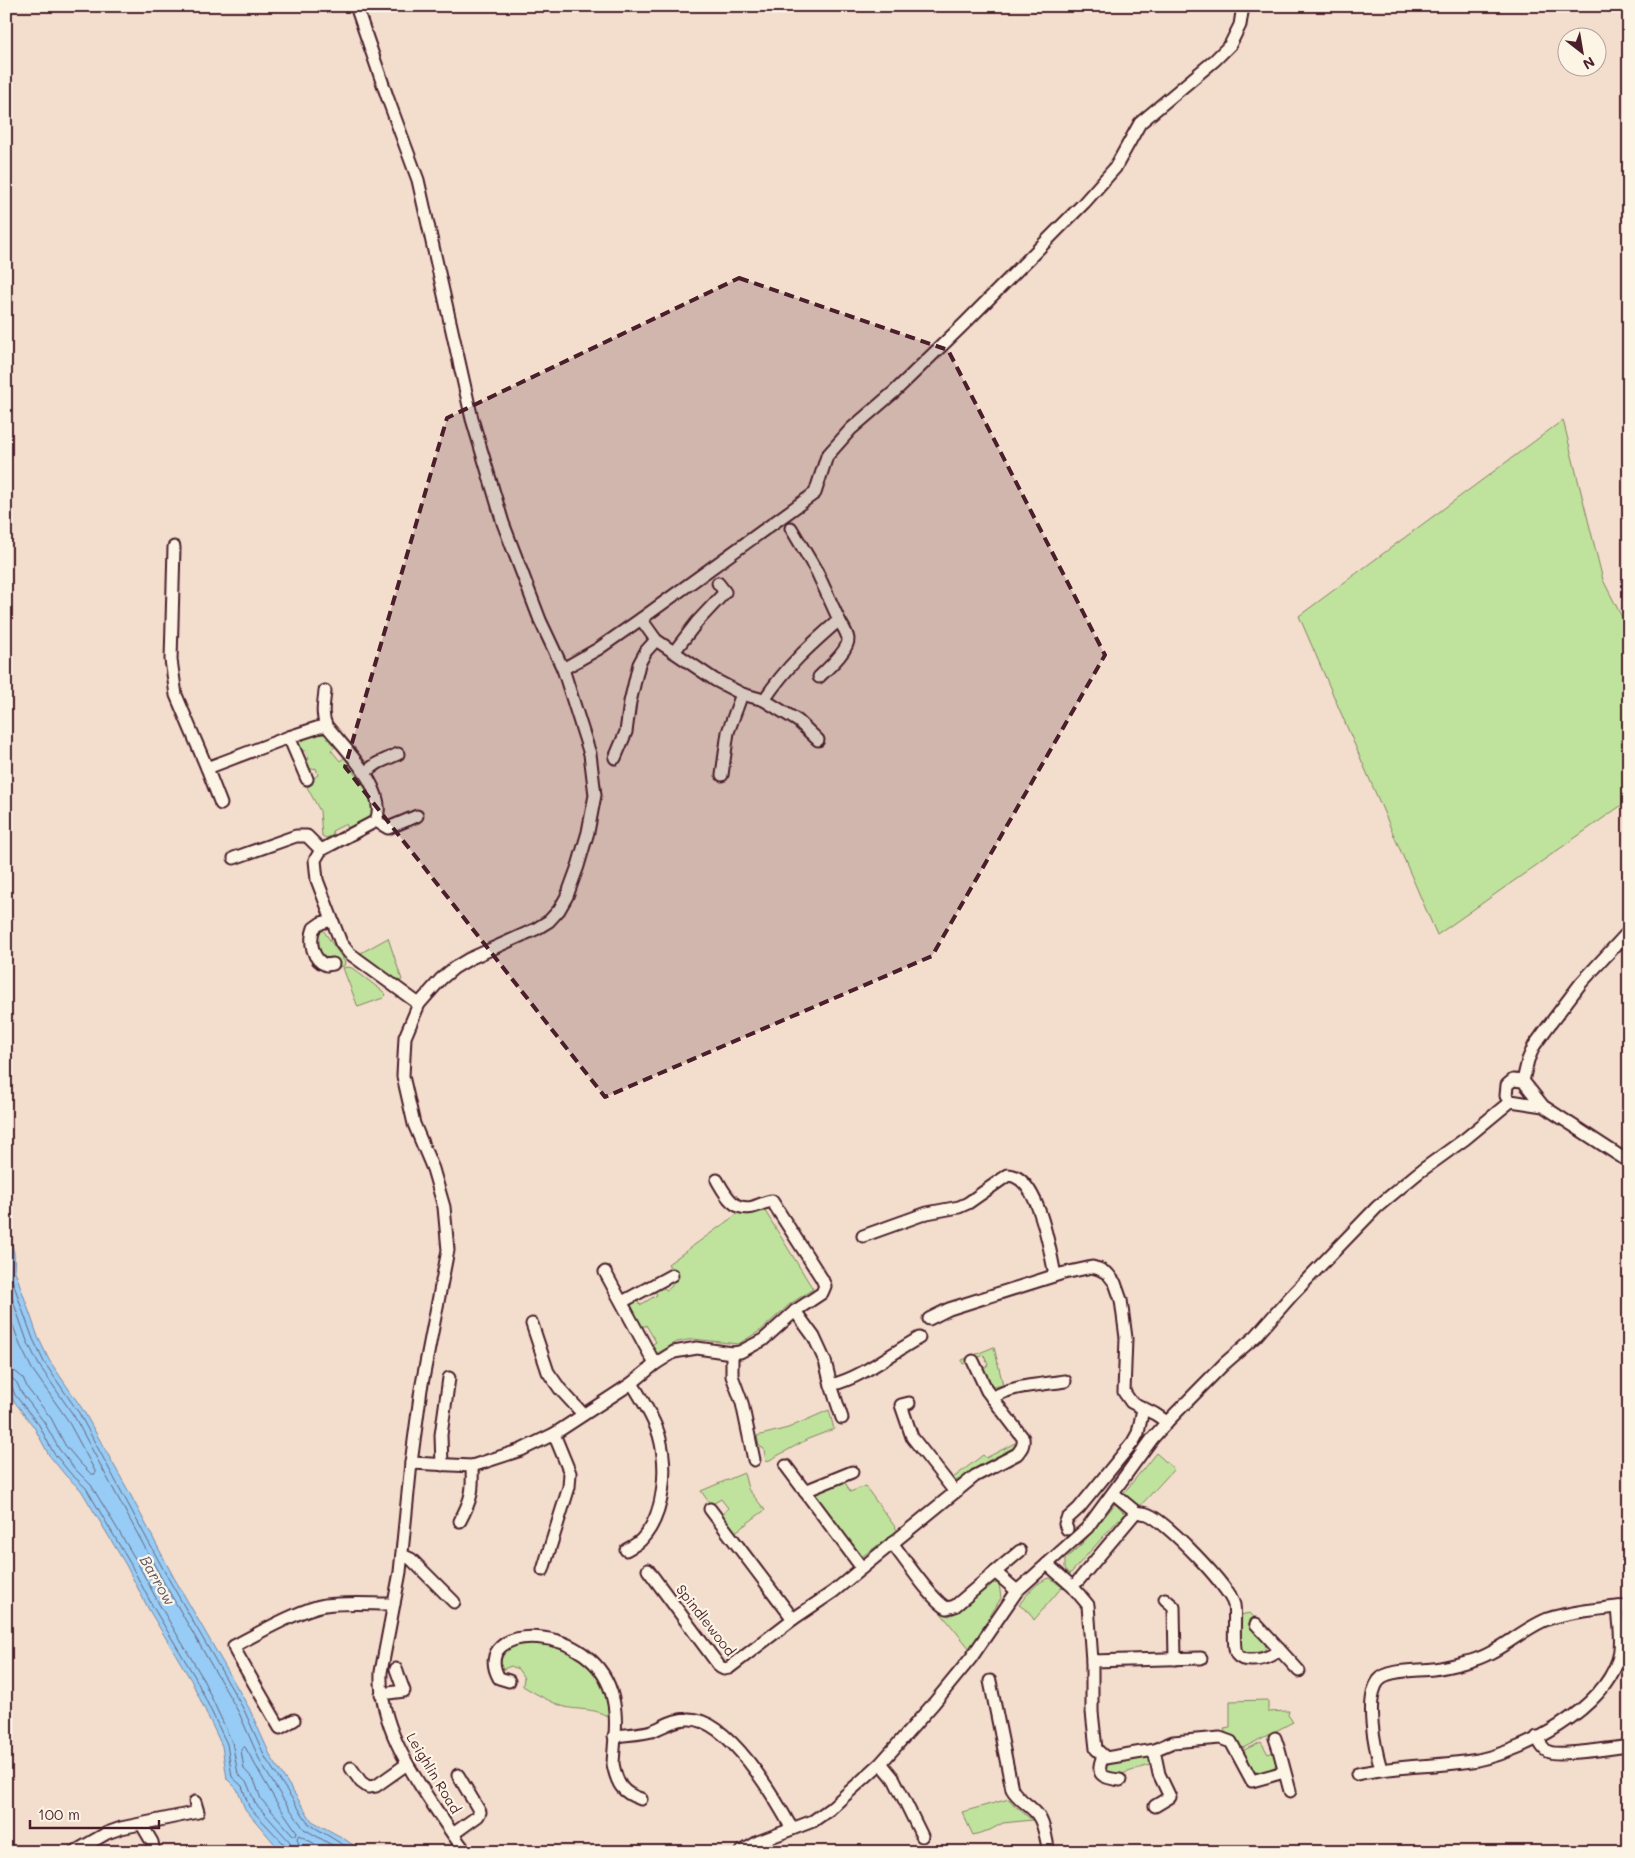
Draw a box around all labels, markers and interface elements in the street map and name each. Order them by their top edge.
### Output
north arrow [1558,28,1608,78]
text: N [1579,53,1598,74]
water label: Barrow [136,1552,180,1609]
street label: Spindlewood [672,1580,740,1660]
street label: Leighlin Road [402,1729,466,1817]
scale bar [30,1798,159,1830]
text: 100 m [38,1804,80,1824]

